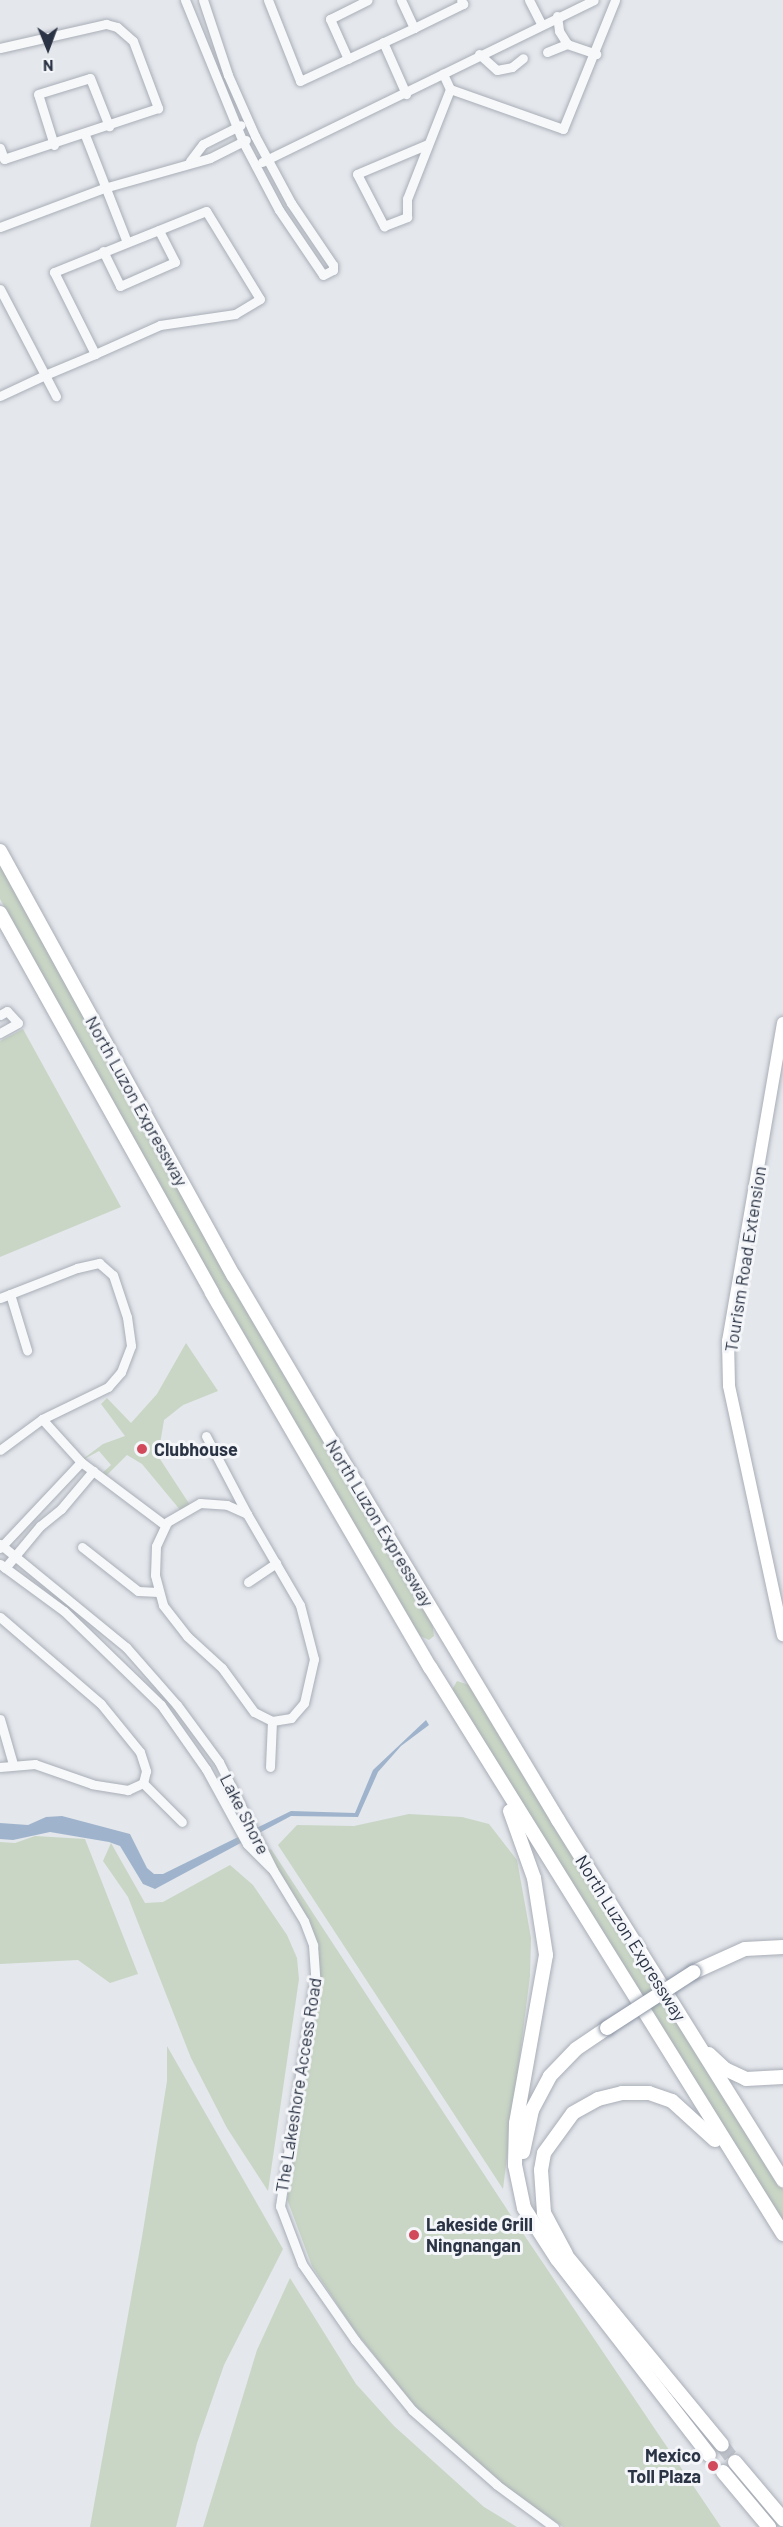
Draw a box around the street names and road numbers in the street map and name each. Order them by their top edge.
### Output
street label: North Luzon Expressway [81,1012,193,1190]
street label: Tourism Road Extension [720,1164,770,1354]
street label: North Luzon Expressway [321,1435,439,1611]
street label: Lake Shore [216,1770,274,1858]
street label: North Luzon Expressway [571,1851,691,2025]
street label: The Lakeshore Access Road [270,1976,326,2194]

